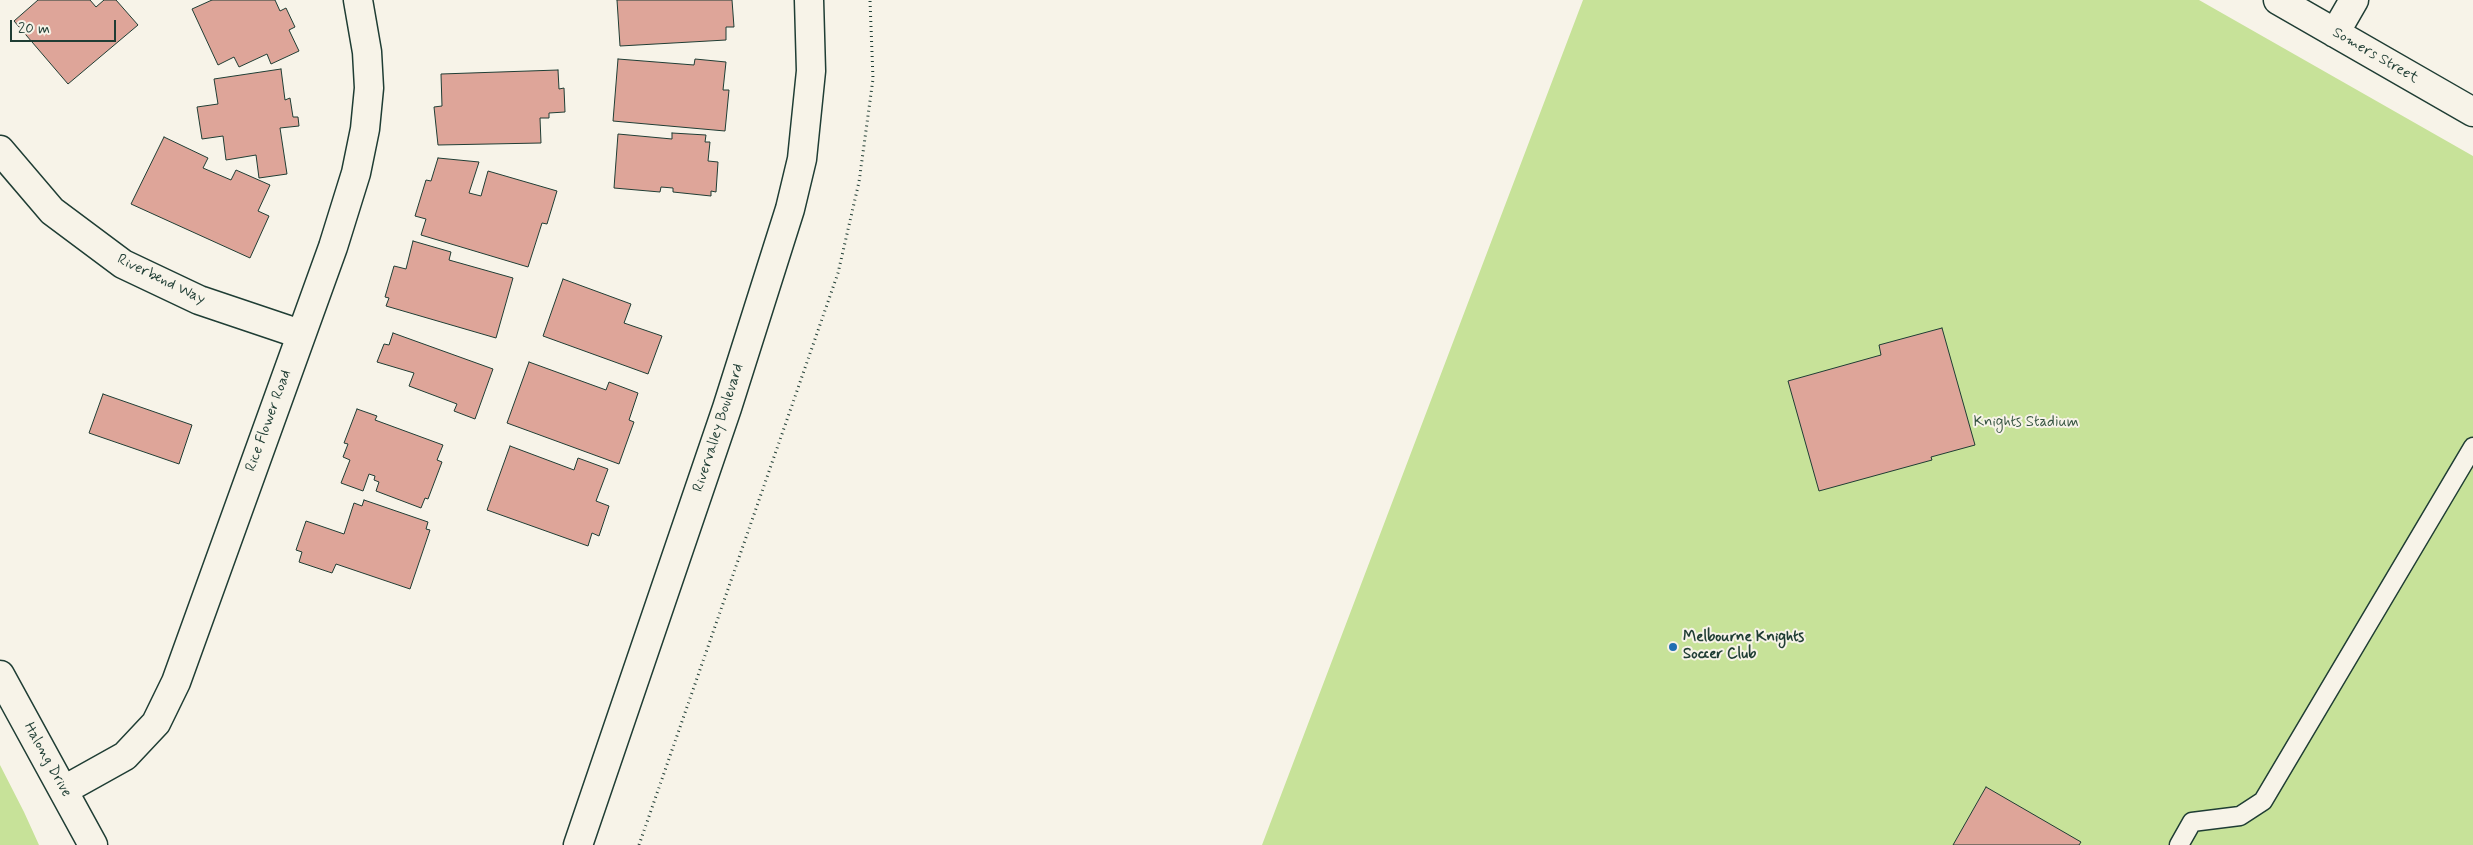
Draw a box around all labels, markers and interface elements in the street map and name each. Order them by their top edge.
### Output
scale bar [12,10,119,42]
text: 20 m [18,19,50,39]
street label: Somers Street [2329,24,2421,88]
street label: Riverbend Way [114,251,208,309]
street label: Rivervalley Boulevard [690,362,748,494]
street label: Rice Flower Road [242,368,296,474]
park label: Knights Stadium [1973,414,2079,432]
place label: Melbourne Knights Soccer Club [1683,629,1804,664]
marker: Melbourne Knights Soccer Club [1667,641,1679,653]
street label: Halong Drive [19,720,75,800]

